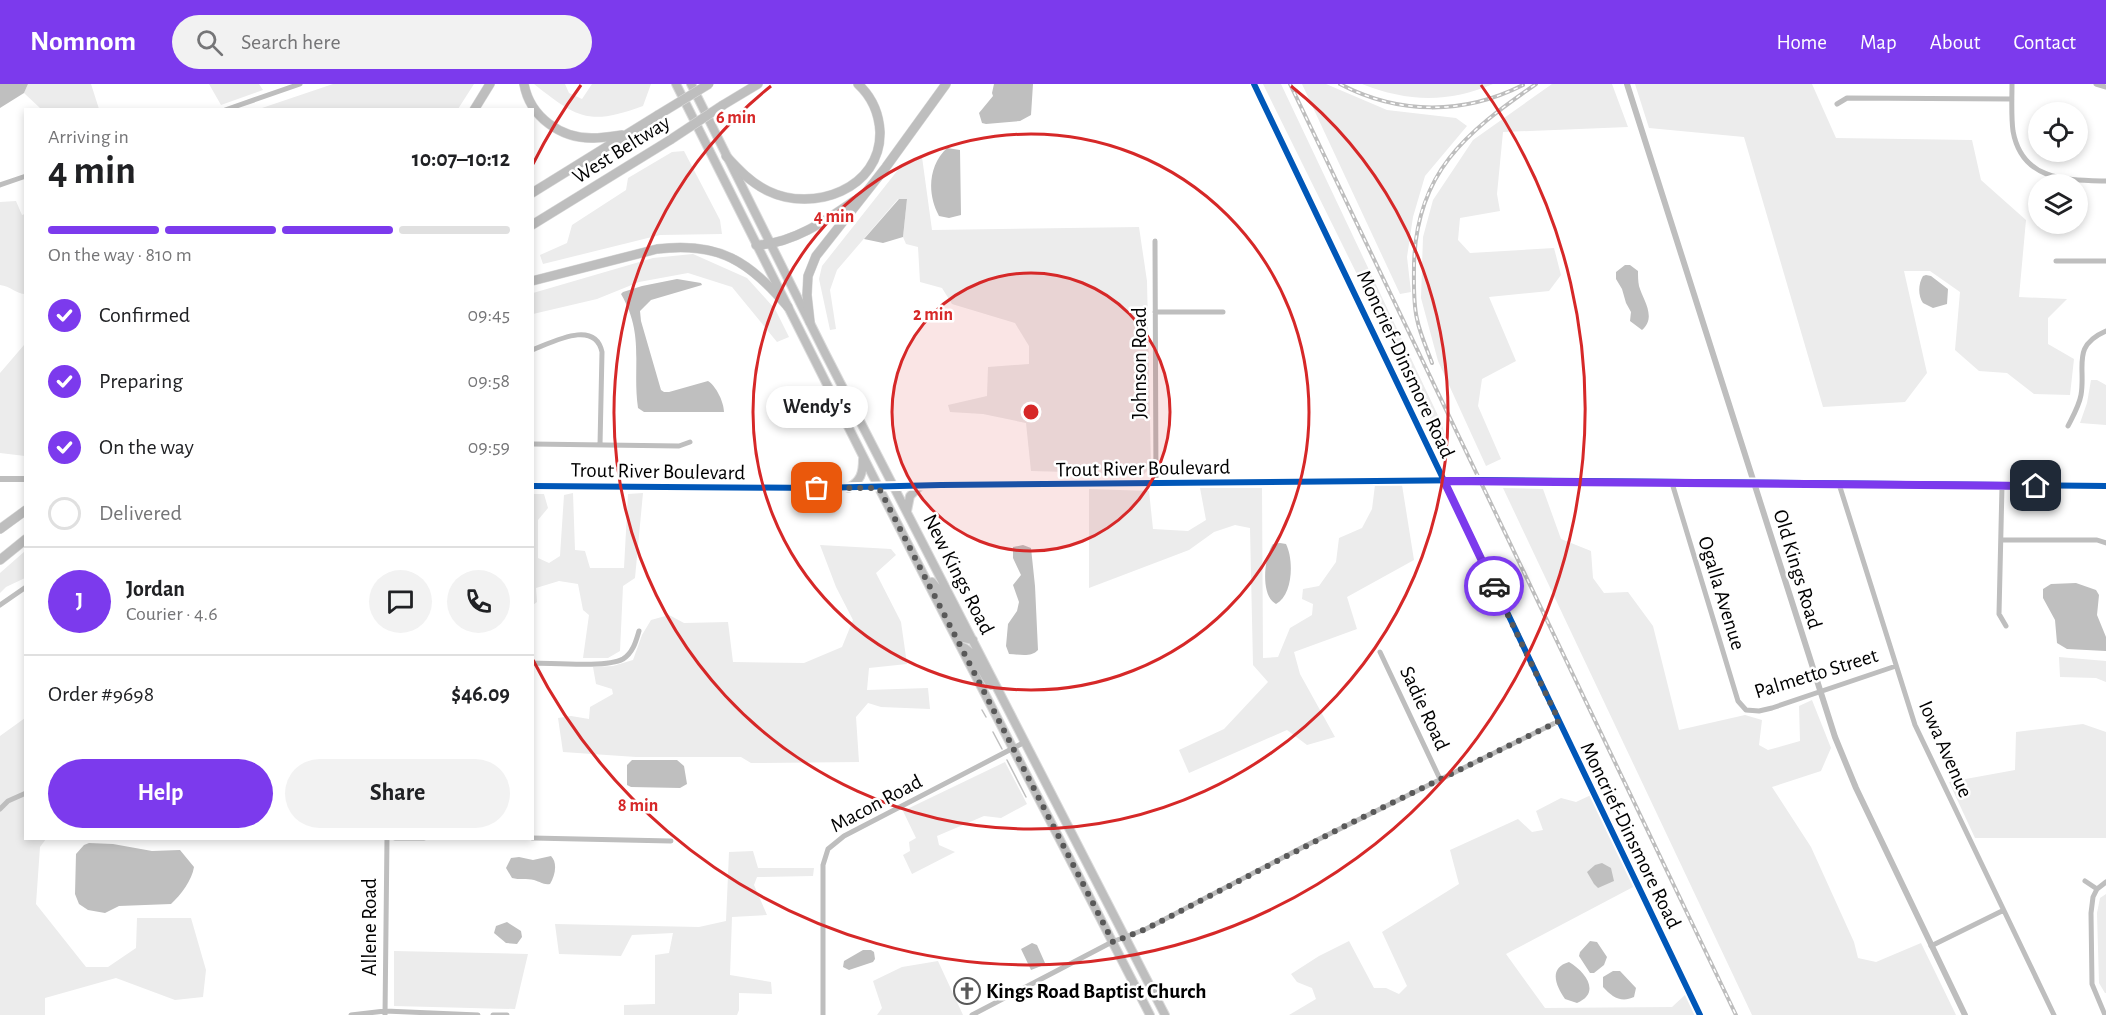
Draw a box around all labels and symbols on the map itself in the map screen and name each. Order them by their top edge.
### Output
text: 6 min [716,109,756,127]
street label: West Beltway [569,111,674,188]
text: 4 min [814,208,854,226]
street label: Moncrief-Dinsmore Road [1353,267,1458,461]
text: 2 min [913,306,953,324]
street label: Johnson Road [1129,307,1150,419]
callout: Wendy's [766,386,868,428]
centre of rings [1021,402,1041,422]
street label: Trout River Boulevard [1055,456,1231,481]
street label: Trout River Boulevard [570,459,746,484]
pin [2010,460,2061,511]
pin [791,462,842,513]
street label: Old Kings Road [1769,507,1826,631]
street label: New Kings Road [919,511,998,638]
street label: Ogalla Avenue [1694,534,1749,653]
courier [1464,556,1524,616]
street label: Palmetto Street [1752,645,1881,702]
street label: Sadie Road [1396,663,1453,754]
street label: Iowa Avenue [1915,698,1976,801]
street label: Moncrief-Dinsmore Road [1576,739,1685,932]
street label: Macon Road [827,771,926,836]
text: 8 min [618,797,658,815]
street label: Allene Road [359,878,380,976]
church icon: Kings Road Baptist Church [952,976,982,1006]
place label: Kings Road Baptist Church [986,981,1207,1002]

